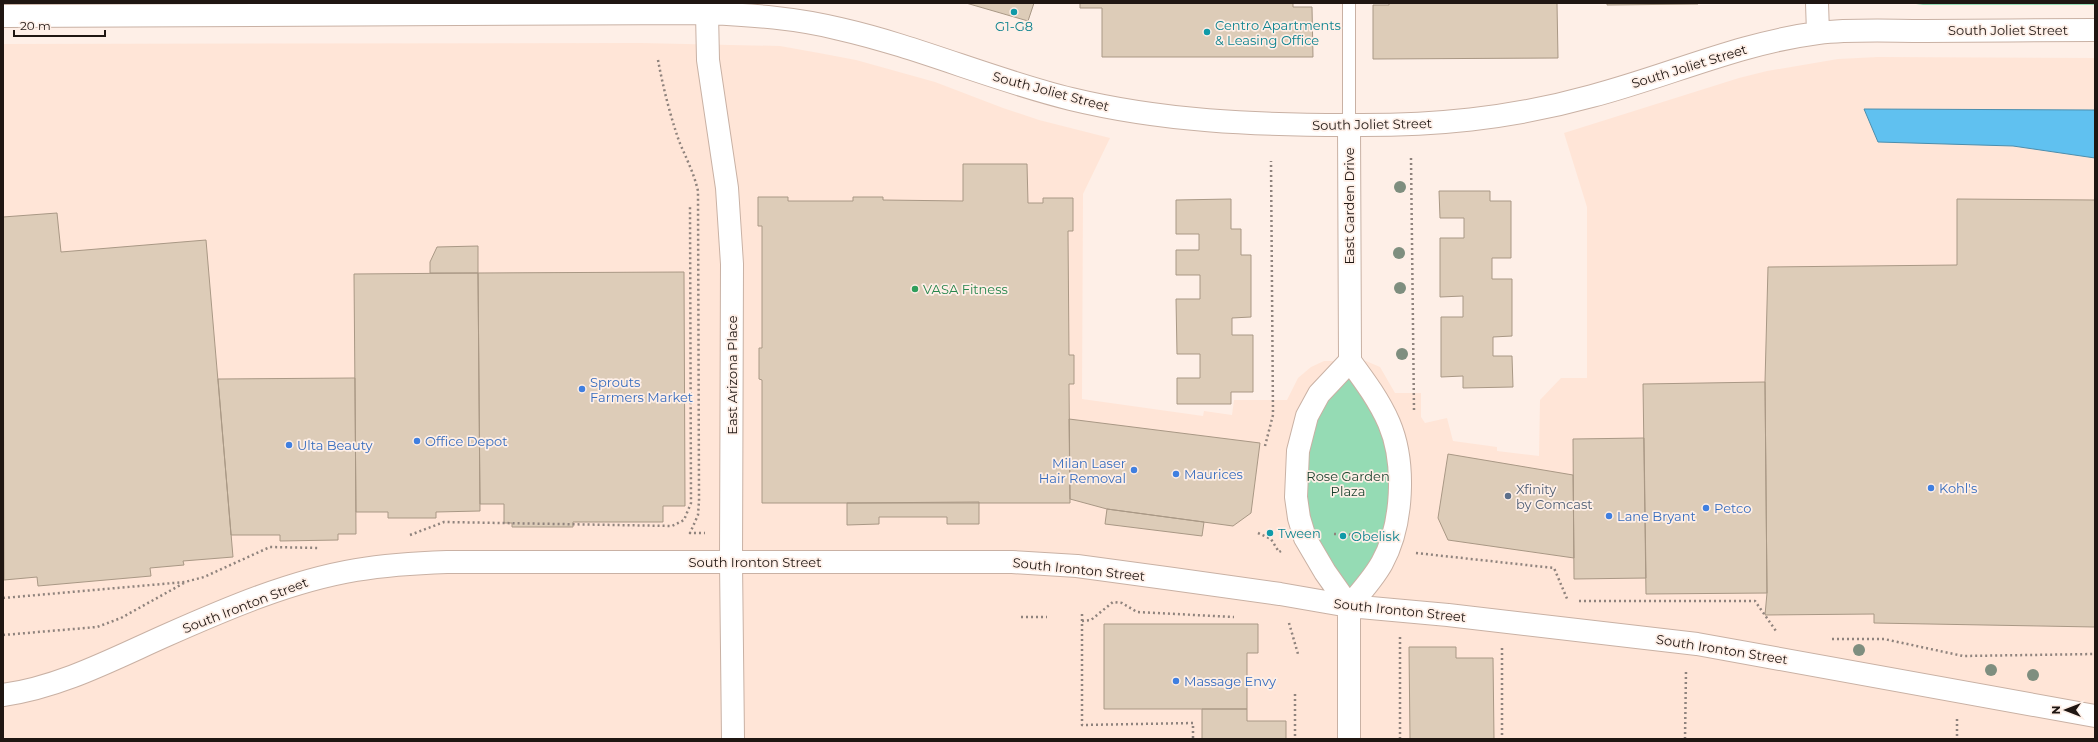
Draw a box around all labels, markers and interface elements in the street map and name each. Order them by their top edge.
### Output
marker: G1-G8 [1009,7,1019,17]
scale bar [14,12,105,38]
place label: Centro Apartments & Leasing Office [1215,17,1341,48]
text: 20 m [20,18,51,33]
place label: G1-G8 [995,18,1033,34]
street label: South Joliet Street [1948,22,2068,38]
marker: Centro Apartments & Leasing Office [1202,27,1212,37]
street label: South Joliet Street [1629,41,1749,91]
street label: South Joliet Street [991,68,1111,114]
street label: South Joliet Street [1312,115,1432,133]
street label: East Garden Drive [1341,147,1357,264]
place label: VASA Fitness [923,281,1008,297]
marker: VASA Fitness [910,284,920,294]
street label: East Arizona Place [724,315,740,435]
place label: Sprouts Farmers Market [590,374,693,405]
marker: Sprouts Farmers Market [577,384,587,394]
place label: Office Depot [425,433,508,449]
marker: Office Depot [412,436,422,446]
place label: Ulta Beauty [297,437,373,453]
marker: Ulta Beauty [284,440,294,450]
place label: Milan Laser Hair Removal [1039,455,1126,486]
marker: Milan Laser Hair Removal [1129,465,1139,475]
place label: Maurices [1184,466,1243,482]
park label: Rose Garden Plaza [1306,468,1390,499]
marker: Maurices [1171,469,1181,479]
place label: Kohl's [1939,480,1977,496]
place label: Xfinity by Comcast [1516,481,1593,512]
marker: Kohl's [1926,483,1936,493]
marker: Xfinity by Comcast [1503,491,1513,501]
place label: Petco [1714,500,1751,516]
marker: Petco [1701,503,1711,513]
place label: Lane Bryant [1617,508,1696,524]
marker: Lane Bryant [1604,511,1614,521]
place label: Tween [1278,525,1321,541]
marker: Tween [1265,528,1275,538]
place label: Obelisk [1351,528,1400,544]
marker: Obelisk [1338,531,1348,541]
street label: South Ironton Street [689,554,821,570]
street label: South Ironton Street [1012,554,1146,584]
street label: South Ironton Street [180,574,310,636]
street label: South Ironton Street [1333,595,1467,625]
street label: South Ironton Street [1655,631,1789,667]
place label: Massage Envy [1184,673,1277,689]
marker: Massage Envy [1171,676,1181,686]
north arrow [2046,690,2086,730]
text: N [2049,706,2063,714]

